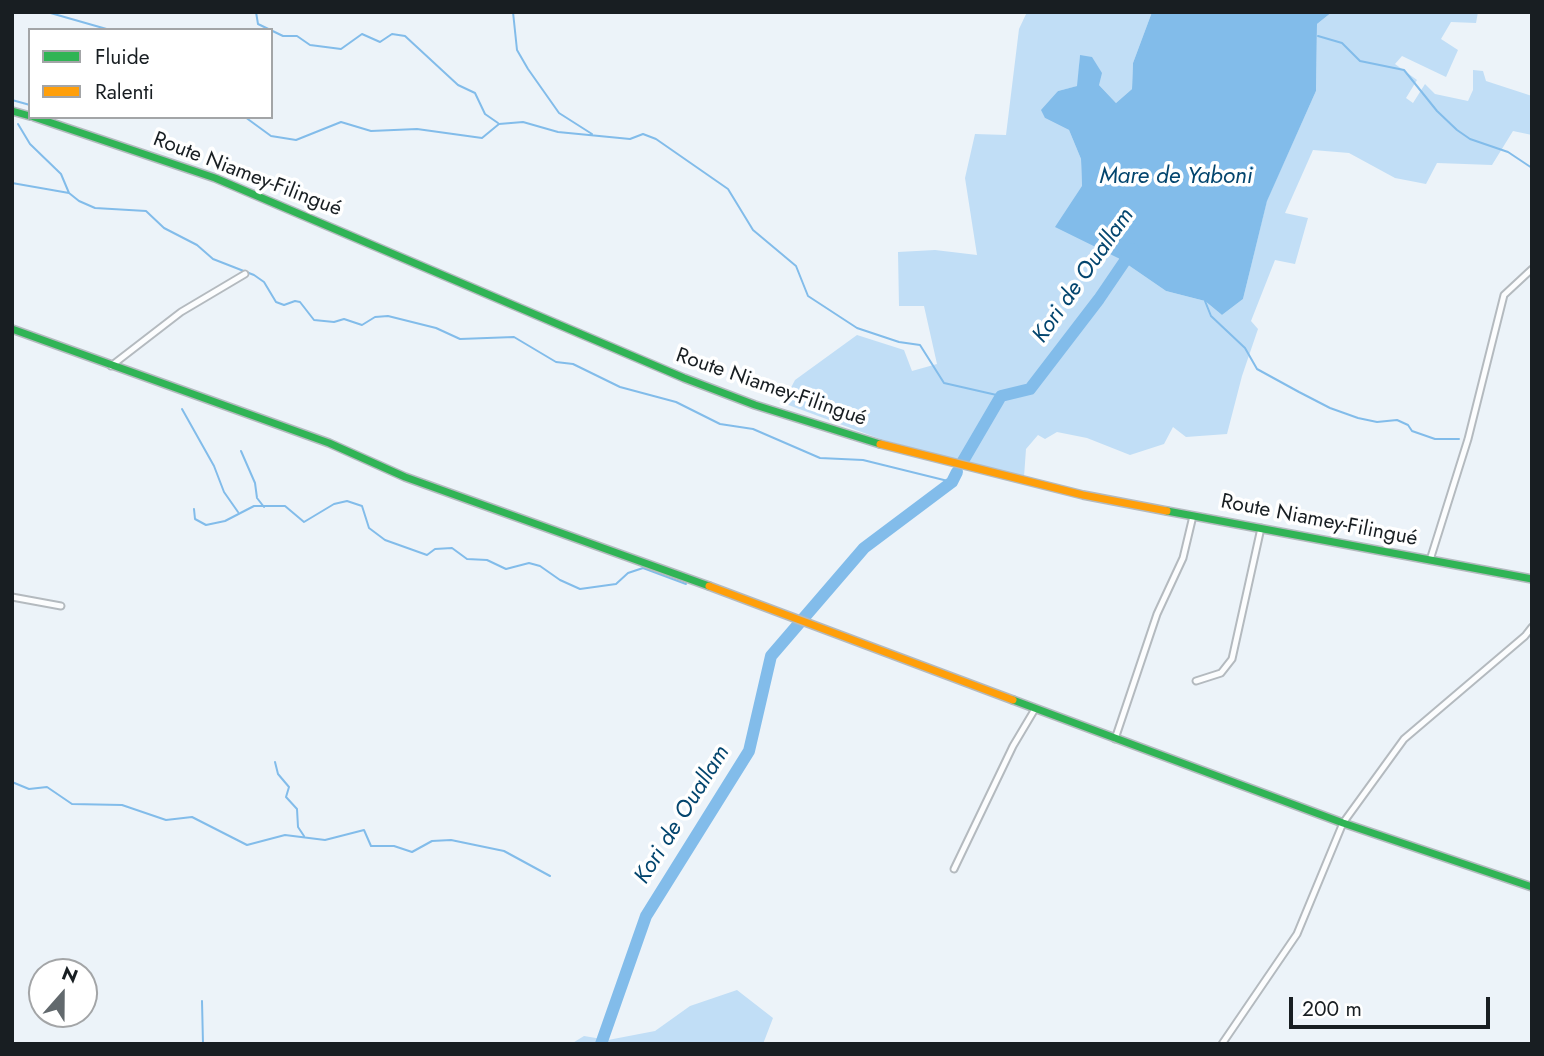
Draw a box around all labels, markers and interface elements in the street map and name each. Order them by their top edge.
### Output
legend [28,28,273,119]
text: Fluide [95,42,150,72]
text: Ralenti [95,77,154,107]
street label: Route Niamey-Filingué [149,127,345,223]
water label: Mare de Yaboni [1099,163,1253,191]
water label: Kori de Ouallam [1027,203,1141,349]
street label: Route Niamey-Filingué [672,344,870,432]
street label: Route Niamey-Filingué [1219,490,1419,552]
water label: Kori de Ouallam [629,741,737,889]
north arrow [28,958,98,1028]
text: N [58,959,82,990]
scale bar [1292,982,1493,1026]
text: 200 m [1302,994,1362,1024]

